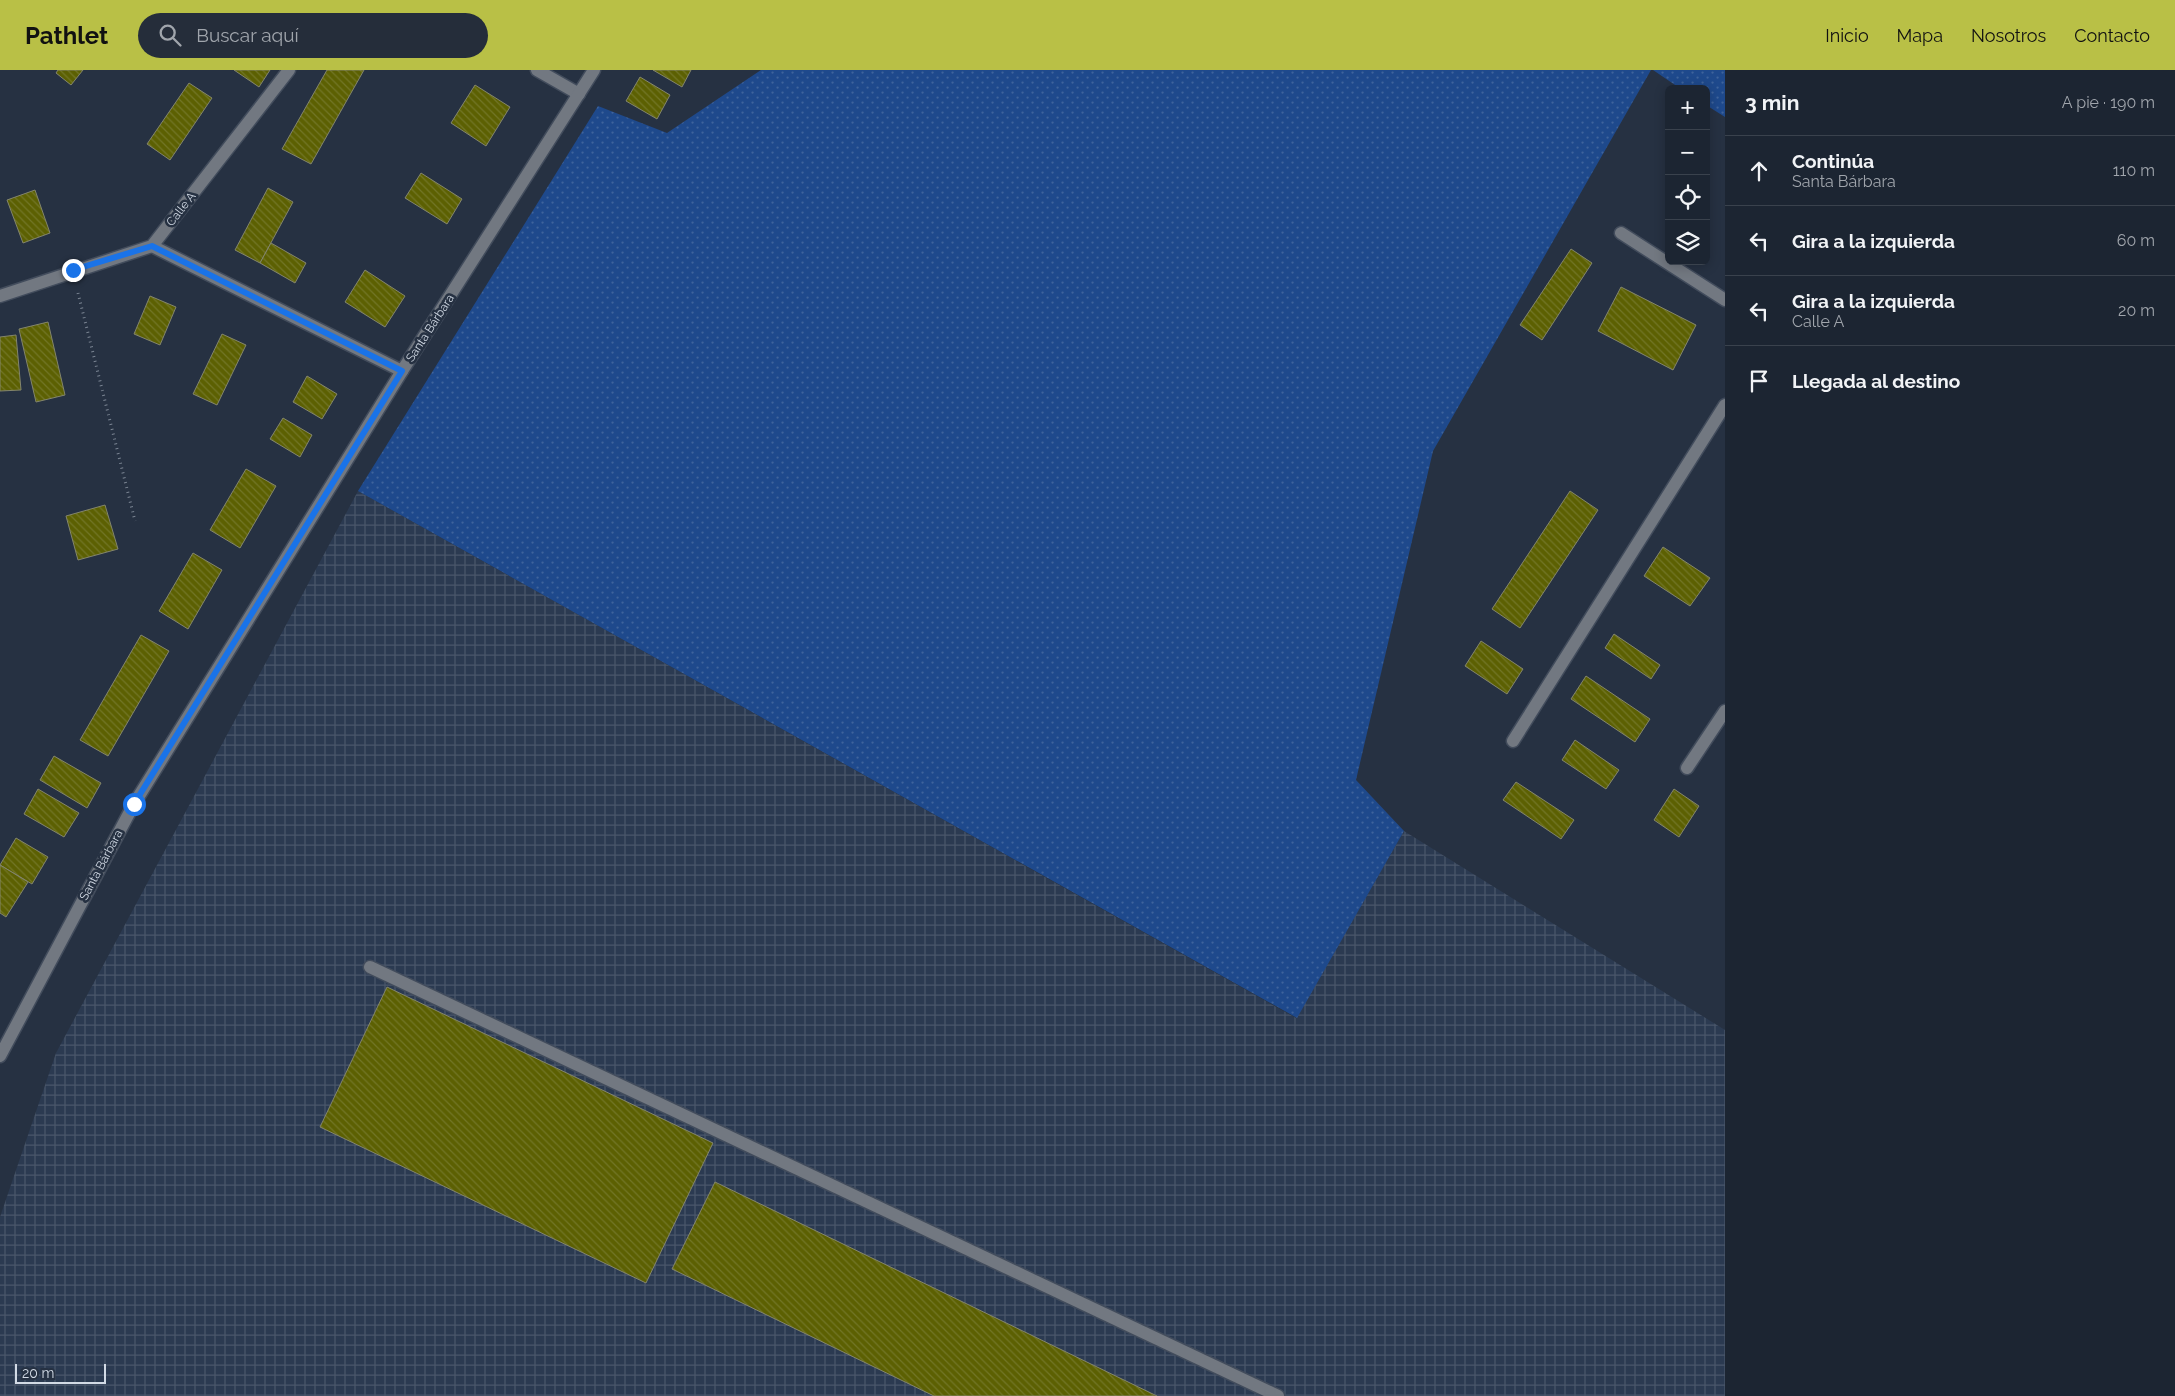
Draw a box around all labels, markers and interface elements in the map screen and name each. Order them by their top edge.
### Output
search box [138,13,488,58]
text: Pathlet [25,21,108,50]
icon: search [156,21,184,49]
text: Buscar aquí [196,24,299,46]
text: Inicio [1825,25,1869,46]
text: Mapa [1897,25,1943,46]
text: Nosotros [1971,25,2046,46]
text: Contacto [2074,25,2150,46]
map controls [1665,85,1710,265]
button: + [1665,85,1710,130]
text: 3 min [1745,90,1799,115]
text: A pie · 190 m [2062,93,2155,112]
button: − [1665,130,1710,175]
text: Continúa [1792,150,1874,172]
icon: ahead [1745,157,1773,185]
text: 110 m [2113,161,2155,180]
text: Santa Bárbara [1792,172,1896,191]
button: locate [1665,175,1710,220]
street label: Calle A [163,189,199,229]
button: layers [1665,220,1710,265]
icon: left [1745,227,1773,255]
text: Gira a la izquierda [1792,230,1955,252]
text: 60 m [2117,231,2155,250]
route end [62,259,85,282]
text: Gira a la izquierda [1792,290,1955,312]
street label: Santa Bárbara [403,292,457,364]
icon: left [1745,297,1773,325]
text: 20 m [2118,301,2155,320]
text: Calle A [1792,312,1844,331]
icon: arrive [1745,367,1773,395]
text: Llegada al destino [1792,370,1960,392]
route start [123,793,146,816]
street label: Santa Bárbara [77,827,125,903]
scale bar [15,1361,106,1384]
text: 20 m [22,1365,54,1381]

